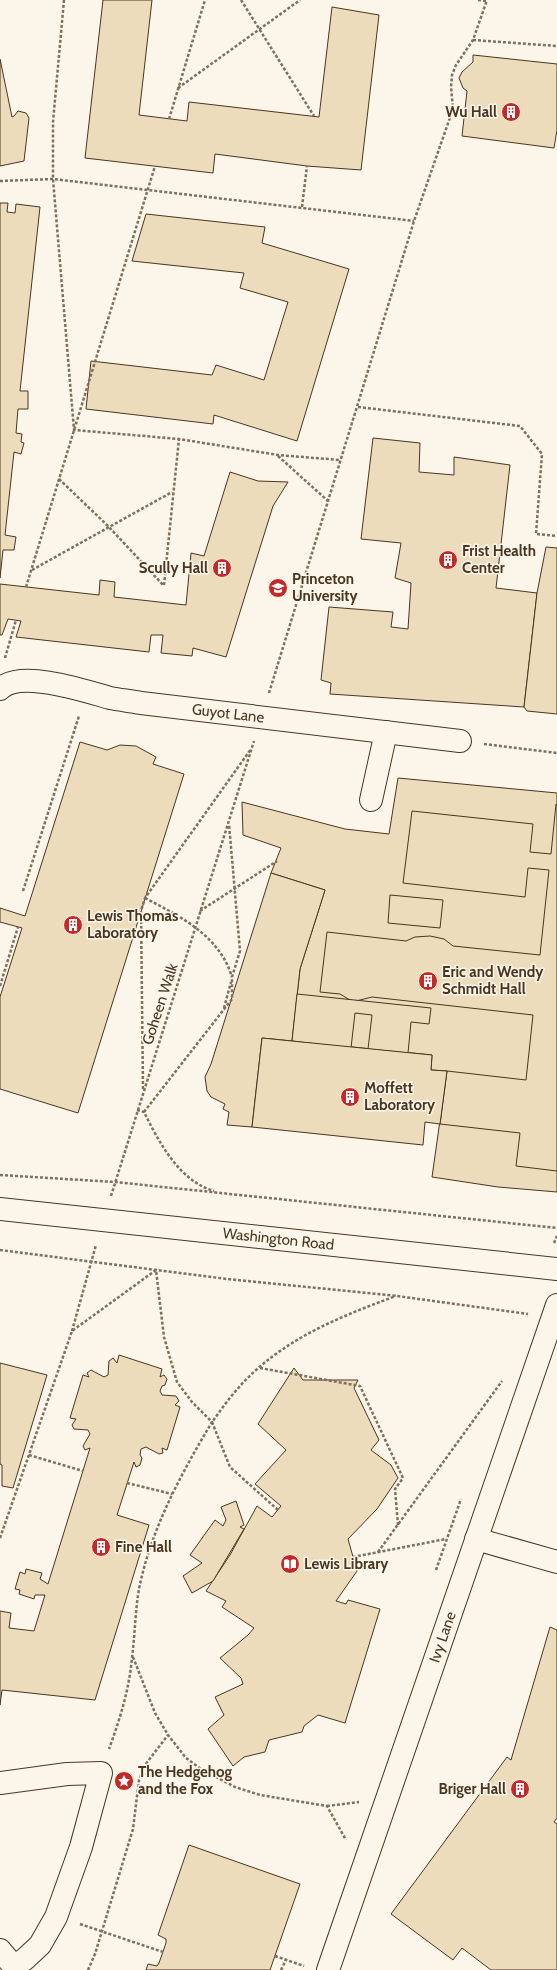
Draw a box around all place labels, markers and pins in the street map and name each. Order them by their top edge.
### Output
building icon: Wu Hall [500,101,522,123]
place label: Wu Hall [445,103,497,121]
place label: Frist Health Center [462,542,536,577]
building icon: Frist Health Center [437,549,459,571]
building icon: Scully Hall [211,557,233,579]
place label: Scully Hall [139,559,208,577]
place label: Princeton University [292,570,358,605]
school or university icon: Princeton University [267,577,289,599]
place label: Lewis Thomas Laboratory [87,907,178,942]
building icon: Lewis Thomas Laboratory [62,914,84,936]
place label: Eric and Wendy Schmidt Hall [442,963,544,998]
building icon: Eric and Wendy Schmidt Hall [417,970,439,992]
place label: Moffett Laboratory [364,1079,436,1114]
building icon: Moffett Laboratory [339,1086,361,1108]
building icon: Fine Hall [90,1536,112,1558]
place label: Fine Hall [115,1538,172,1556]
library icon: Lewis Library [279,1553,301,1575]
place label: Lewis Library [304,1555,389,1573]
place label: The Hedgehog and the Fox [138,1763,233,1798]
place icon: The Hedgehog and the Fox [113,1770,135,1792]
building icon: Briger Hall [509,1778,531,1800]
place label: Briger Hall [438,1780,506,1798]

